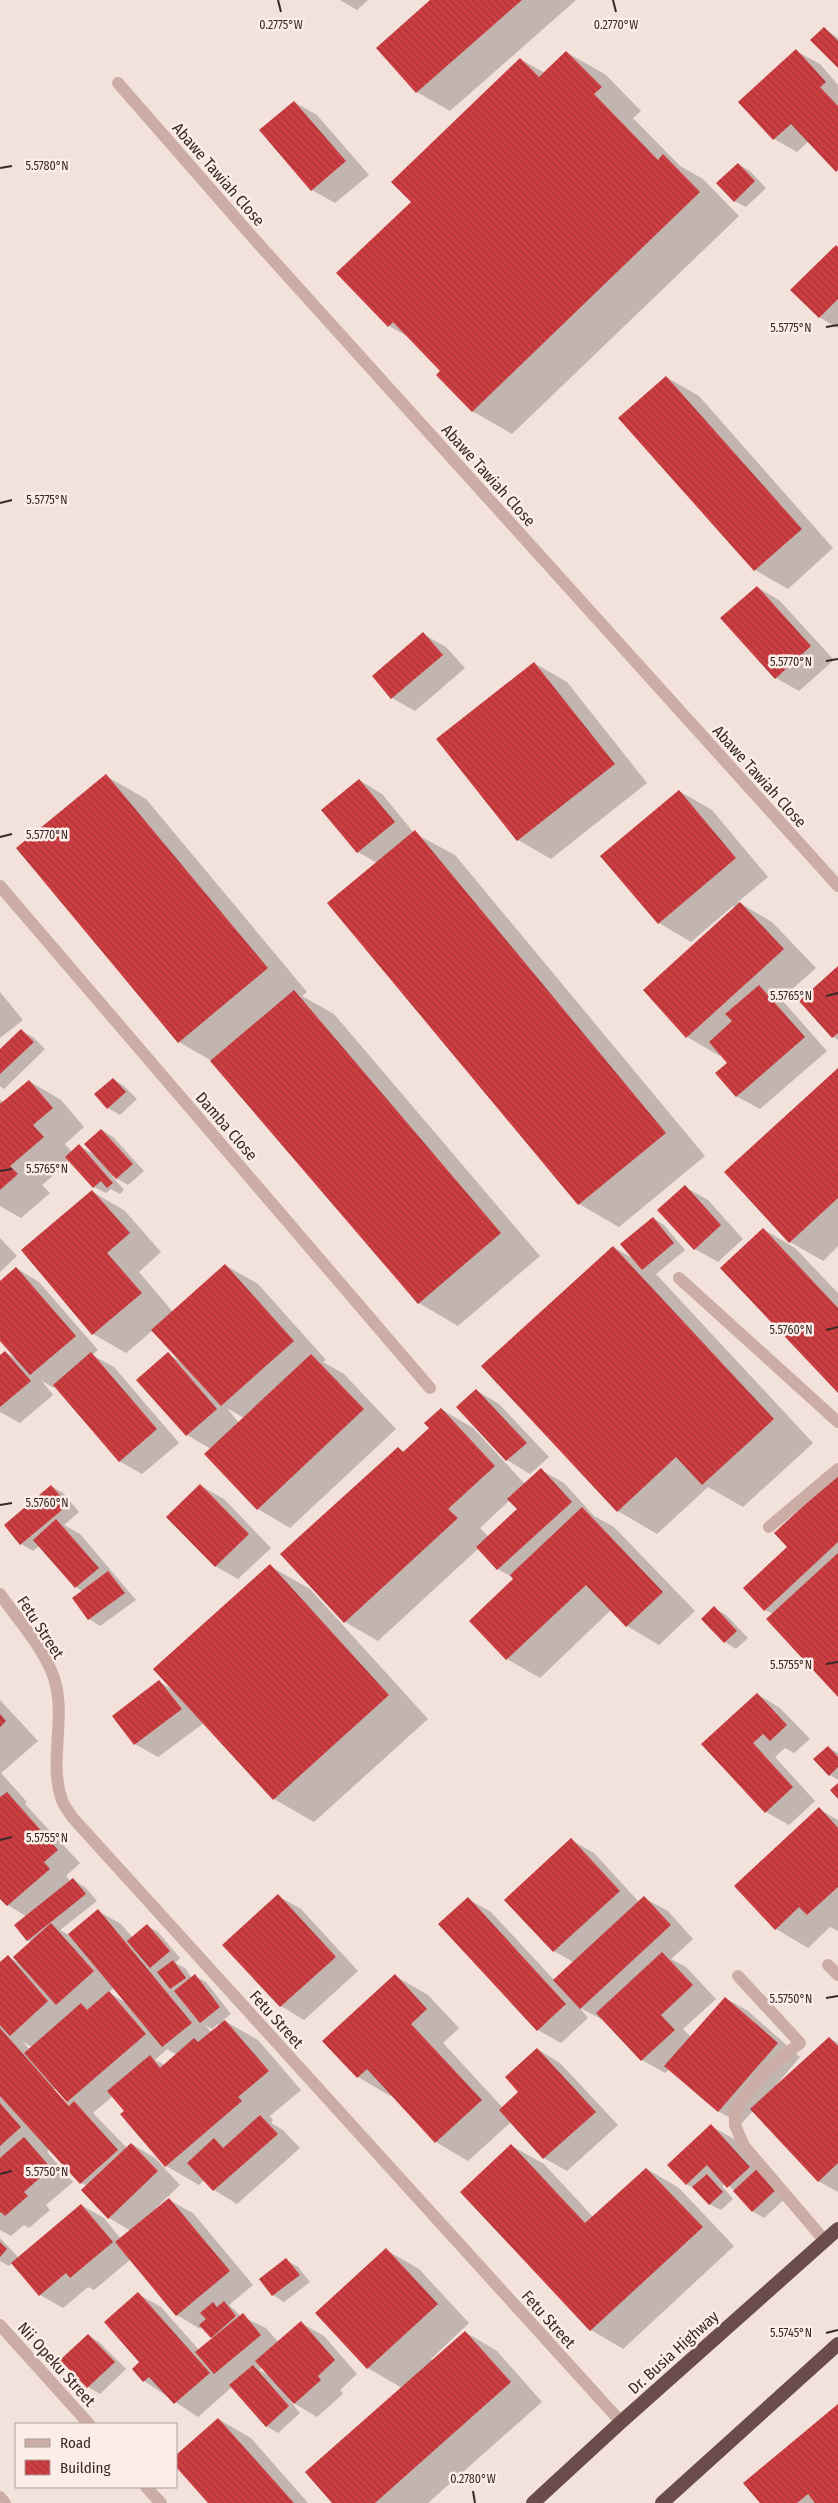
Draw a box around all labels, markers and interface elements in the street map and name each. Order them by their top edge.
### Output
text: 0.2775°W [259,18,303,32]
text: 0.2770°W [594,18,638,32]
street label: Abawe Tawiah Close [169,119,269,230]
text: 5.5780°N [25,159,69,173]
text: 5.5775°N [770,321,812,335]
street label: Abawe Tawiah Close [438,420,540,530]
text: 5.5775°N [26,493,68,507]
text: 5.5770°N [770,655,812,669]
street label: Abawe Tawiah Close [709,721,811,831]
text: 5.5770°N [26,828,68,842]
text: 5.5765°N [770,989,812,1003]
street label: Damba Close [192,1088,262,1165]
text: 5.5765°N [26,1162,68,1176]
text: 5.5760°N [769,1323,813,1337]
text: 5.5760°N [25,1496,69,1510]
street label: Fetu Street [13,1592,68,1663]
text: 5.5755°N [770,1658,812,1672]
text: 5.5755°N [26,1831,68,1845]
street label: Fetu Street [246,1987,308,2053]
text: 5.5750°N [770,1992,812,2006]
text: 5.5750°N [26,2165,68,2179]
street label: Fetu Street [518,2287,580,2353]
street label: Dr. Busia Highway [624,2306,723,2398]
street label: Nii Opeku Street [14,2318,100,2411]
text: 5.5745°N [770,2326,812,2340]
legend [15,2423,178,2488]
text: Road [60,2434,91,2452]
text: Building [60,2459,111,2477]
text: 0.2780°W [450,2472,496,2486]

